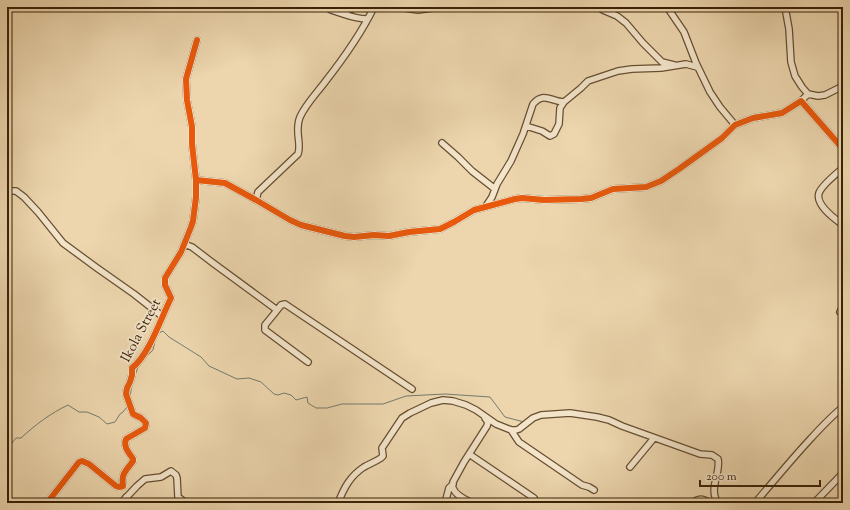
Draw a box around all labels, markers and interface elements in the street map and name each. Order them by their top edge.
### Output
street label: Ikola Street [117,295,167,366]
scale bar [700,462,820,488]
text: 200 m [706,468,737,486]

